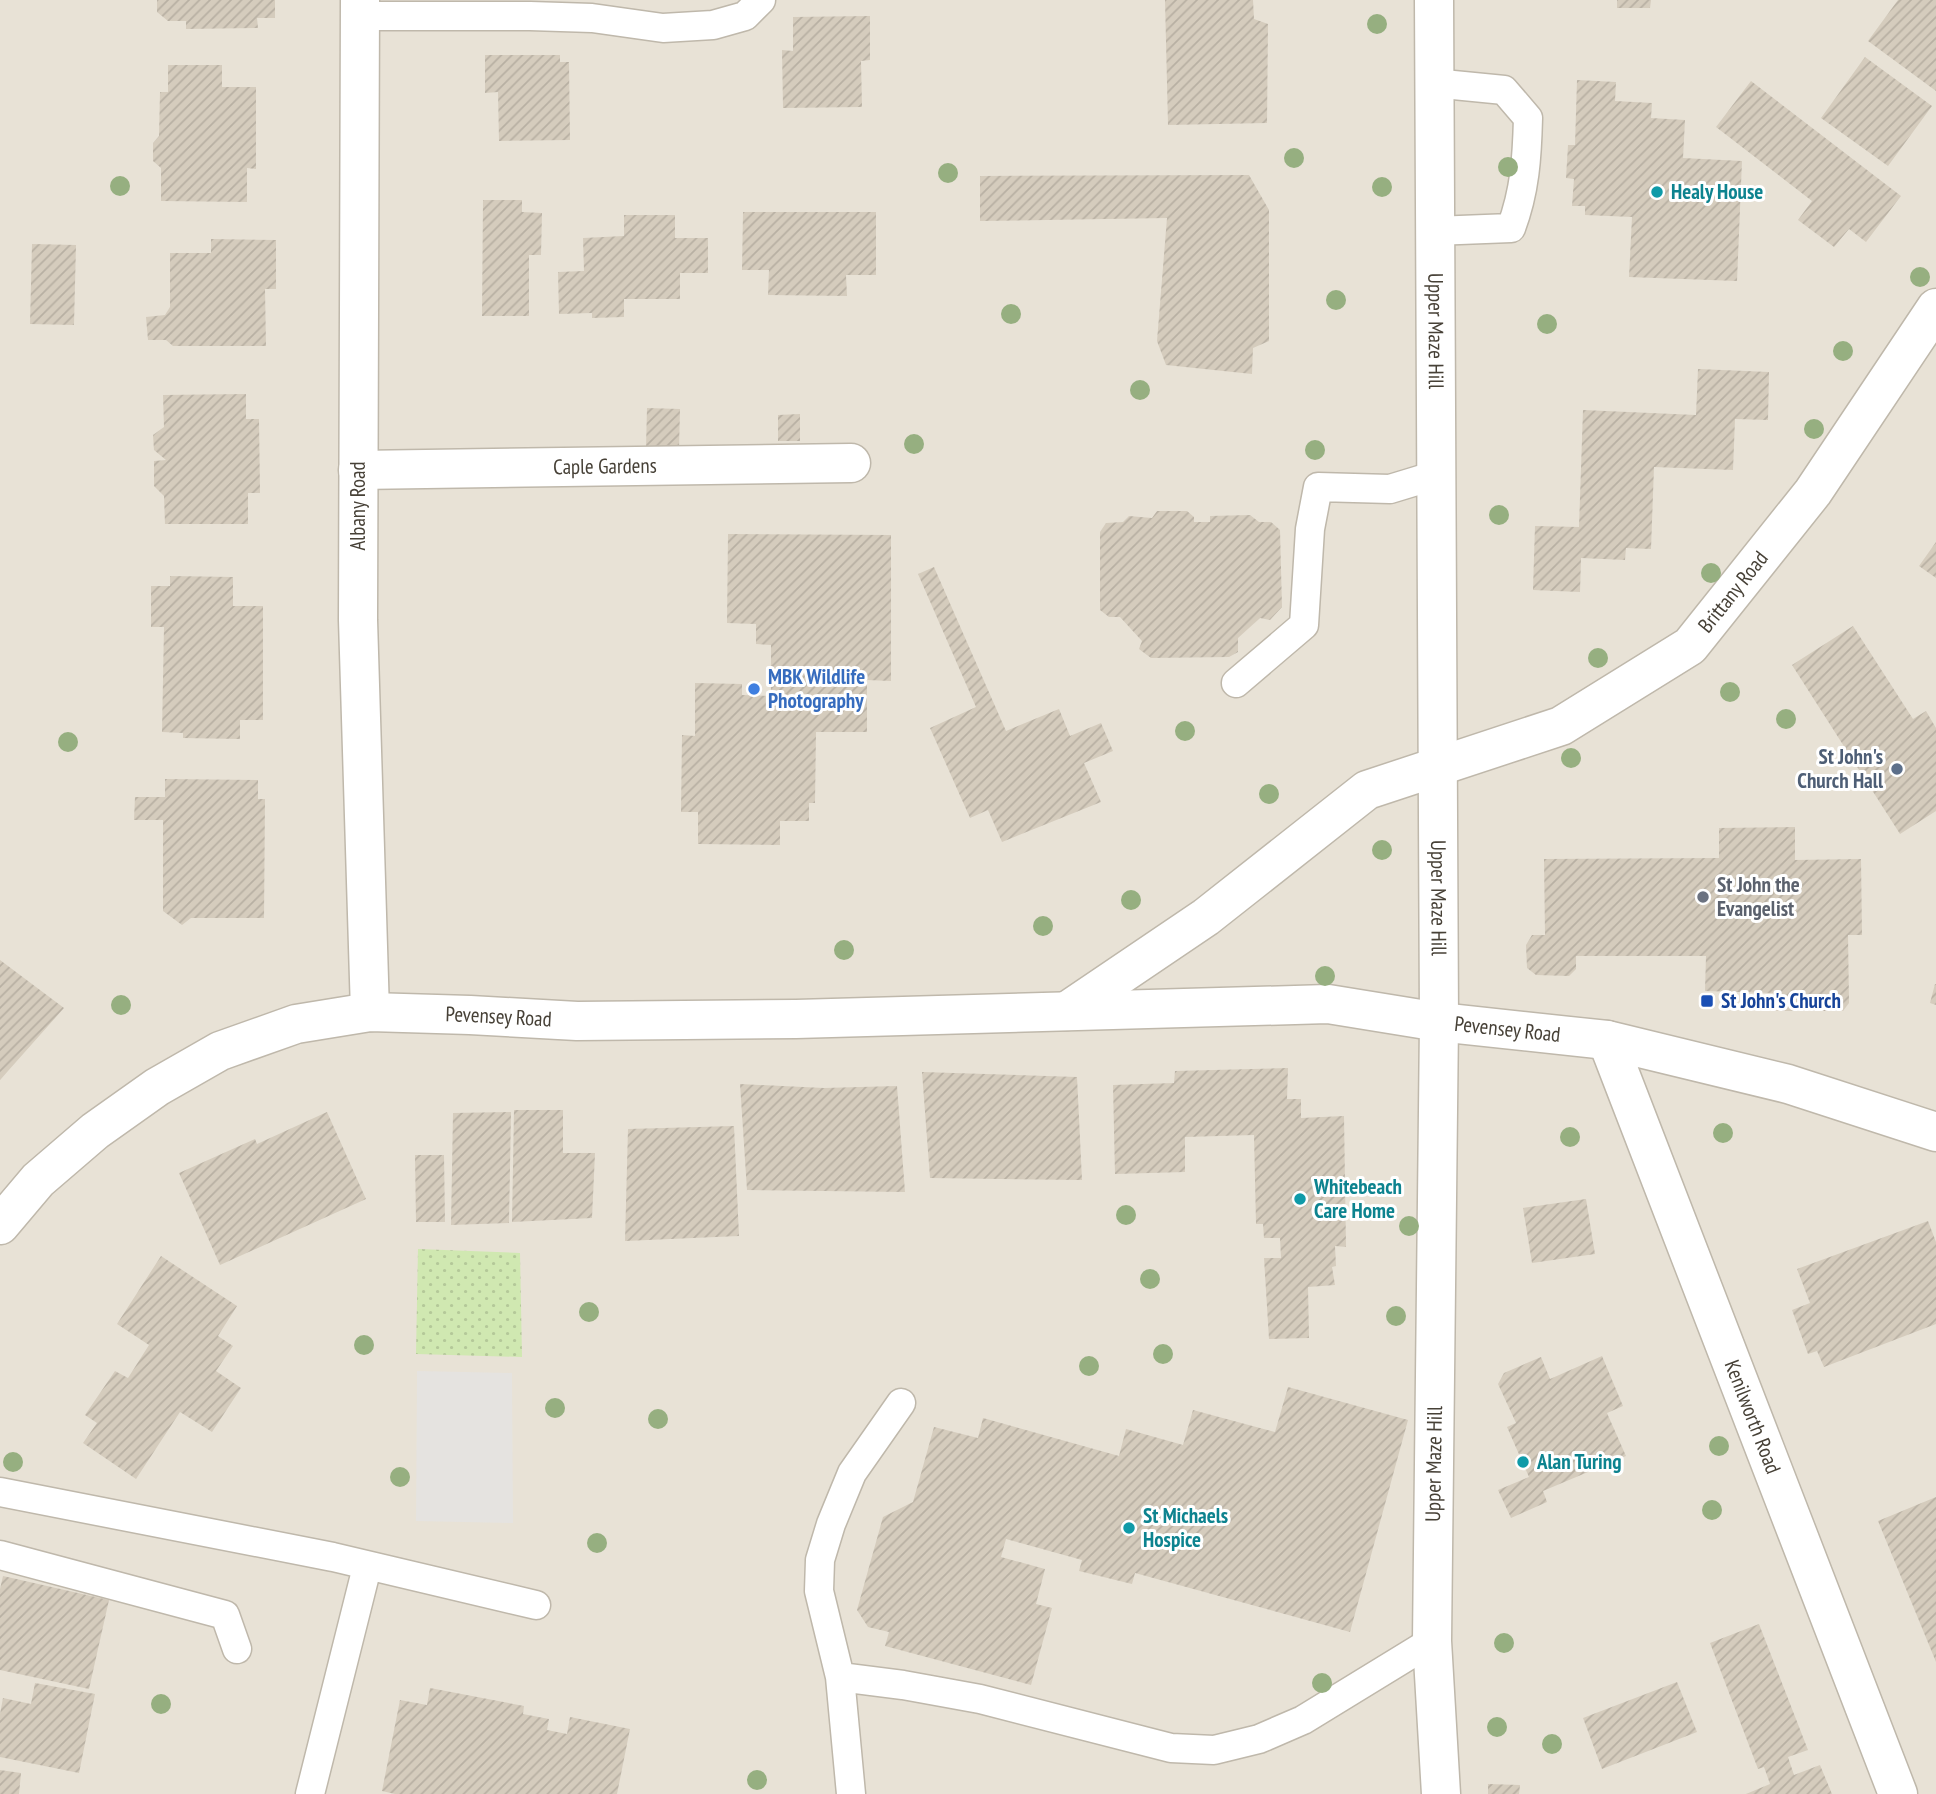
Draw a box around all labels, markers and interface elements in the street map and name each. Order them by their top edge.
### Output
place label: Healy House [1671,178,1763,205]
marker: Healy House [1649,184,1665,200]
street label: Upper Maze Hill [1422,273,1450,389]
street label: Caple Gardens [553,452,657,480]
street label: Albany Road [344,461,371,551]
street label: Brittany Road [1692,545,1774,638]
place label: MBK Wildlife Photography [768,663,865,714]
marker: MBK Wildlife Photography [746,681,762,697]
place label: St John's Church Hall [1797,743,1884,794]
marker: St John's Church Hall [1889,761,1905,777]
street label: Upper Maze Hill [1425,840,1453,956]
place label: St John the Evangelist [1717,871,1800,922]
marker: St John the Evangelist [1695,889,1711,905]
place label: St John's Church [1721,987,1841,1014]
marker: St John's Church [1699,993,1715,1009]
street label: Pevensey Road [445,1000,552,1033]
street label: Pevensey Road [1453,1010,1562,1048]
place label: Whitebeach Care Home [1313,1173,1402,1224]
marker: Whitebeach Care Home [1292,1191,1308,1207]
street label: Kenilworth Road [1719,1356,1787,1477]
street label: Upper Maze Hill [1419,1406,1448,1522]
place label: Alan Turing [1536,1448,1622,1475]
marker: Alan Turing [1515,1454,1531,1470]
place label: St Michaels Hospice [1143,1502,1228,1553]
marker: St Michaels Hospice [1121,1520,1137,1536]

